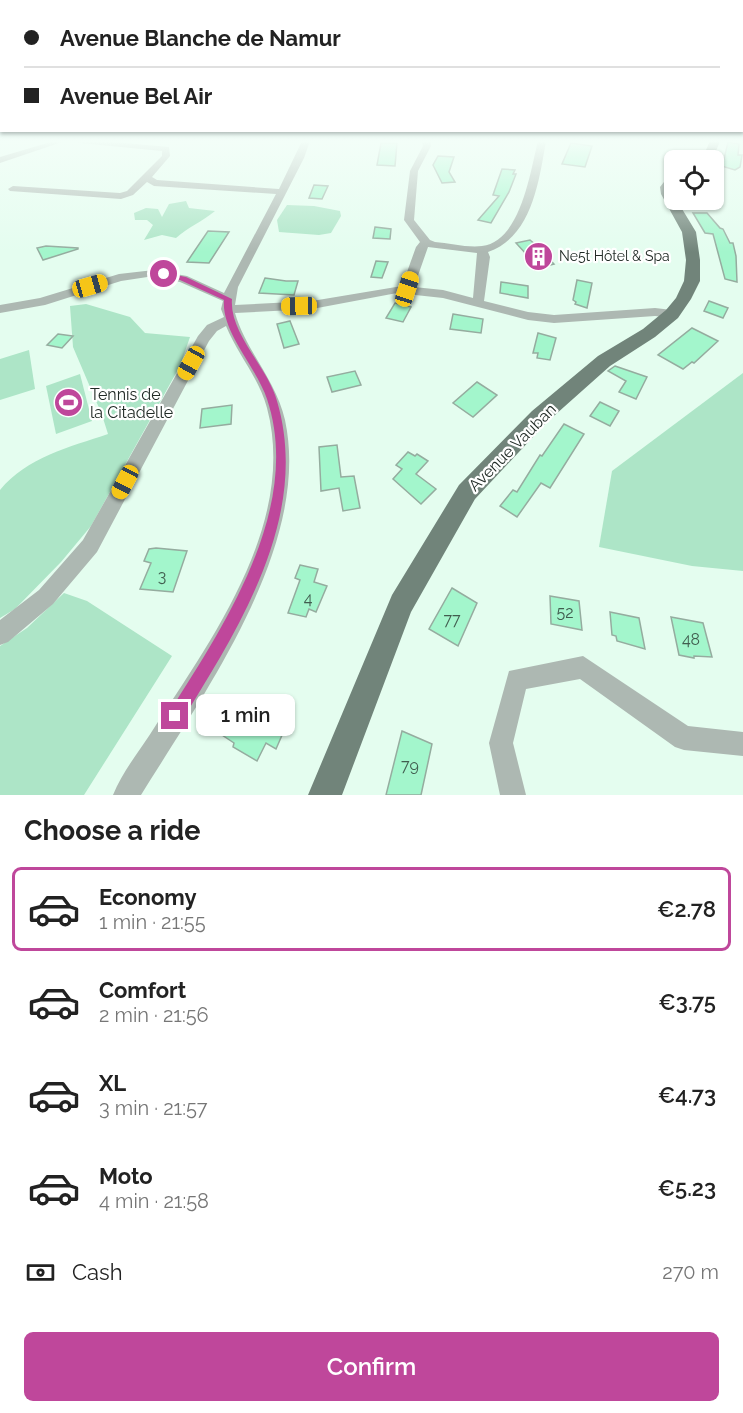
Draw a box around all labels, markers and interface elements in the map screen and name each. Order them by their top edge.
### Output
text: Avenue Blanche de Namur [60,25,341,51]
text: Avenue Bel Air [60,83,212,109]
map controls [664,150,724,210]
button: locate [664,150,724,210]
building icon: Ne5t Hôtel & Spa [522,240,554,272]
place label: Ne5t Hôtel & Spa [559,248,670,264]
route start [150,260,177,287]
car [393,269,421,309]
car [70,272,110,300]
car [281,297,317,315]
car [174,343,208,383]
place label: Tennis de la Citadelle [90,385,173,422]
sports icon: Tennis de la Citadelle [53,387,85,419]
street label: Avenue Vauban [465,400,560,495]
car [109,462,141,502]
house number: 3 [158,567,166,586]
house number: 4 [304,589,313,608]
house number: 52 [556,603,574,622]
house number: 77 [443,610,461,629]
house number: 48 [682,630,700,649]
callout: 1 min [196,695,295,737]
route end [161,702,188,729]
text: 1 min [221,703,270,727]
house number: 79 [401,756,419,775]
text: Choose a ride [24,815,200,846]
icon: car [27,882,81,936]
text: Economy [99,884,197,910]
text: €2.78 [657,896,716,922]
text: 1 min · 21:55 [99,910,206,934]
icon: car [27,975,81,1029]
text: Comfort [99,977,186,1003]
text: €3.75 [658,989,716,1015]
text: 2 min · 21:56 [99,1003,209,1027]
icon: car [27,1068,81,1122]
text: XL [99,1070,126,1096]
text: €4.73 [658,1082,716,1108]
text: 3 min · 21:57 [99,1096,207,1120]
icon: car [27,1161,81,1215]
text: Moto [99,1163,153,1189]
text: €5.23 [658,1175,716,1201]
text: 4 min · 21:58 [99,1189,209,1213]
icon: cash [24,1256,57,1289]
text: Cash [72,1259,123,1285]
text: 270 m [662,1260,719,1284]
button: Confirm [24,1332,719,1401]

